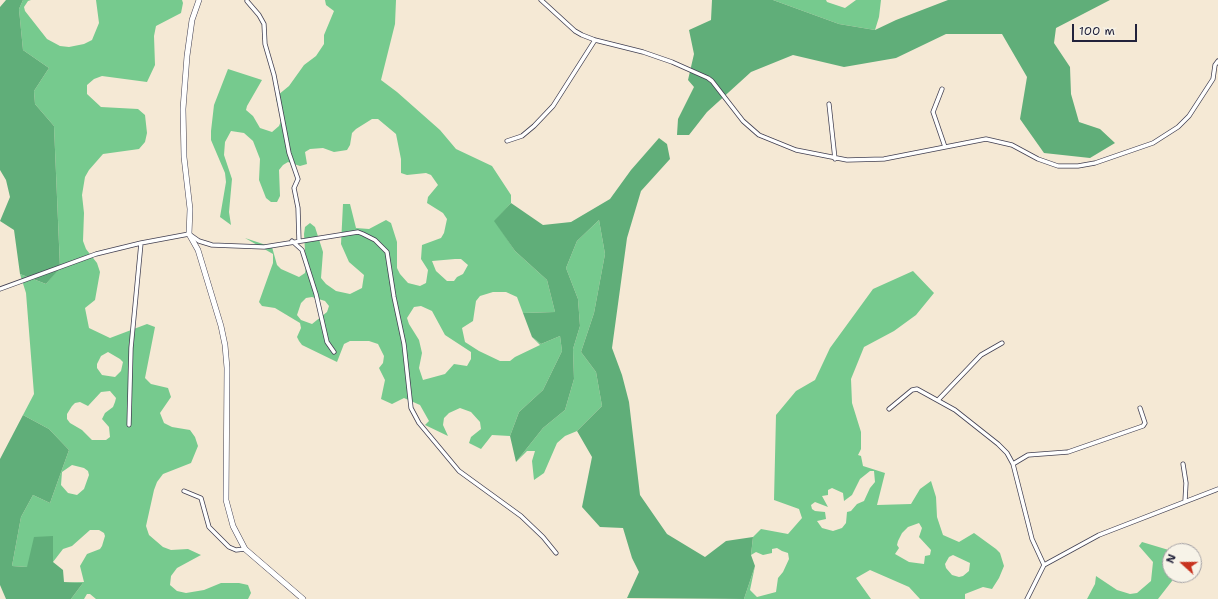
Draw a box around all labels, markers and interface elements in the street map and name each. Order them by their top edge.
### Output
scale bar [1074,16,1139,42]
text: 100 m [1079,23,1115,39]
north arrow [1162,543,1202,583]
text: N [1163,552,1180,566]

